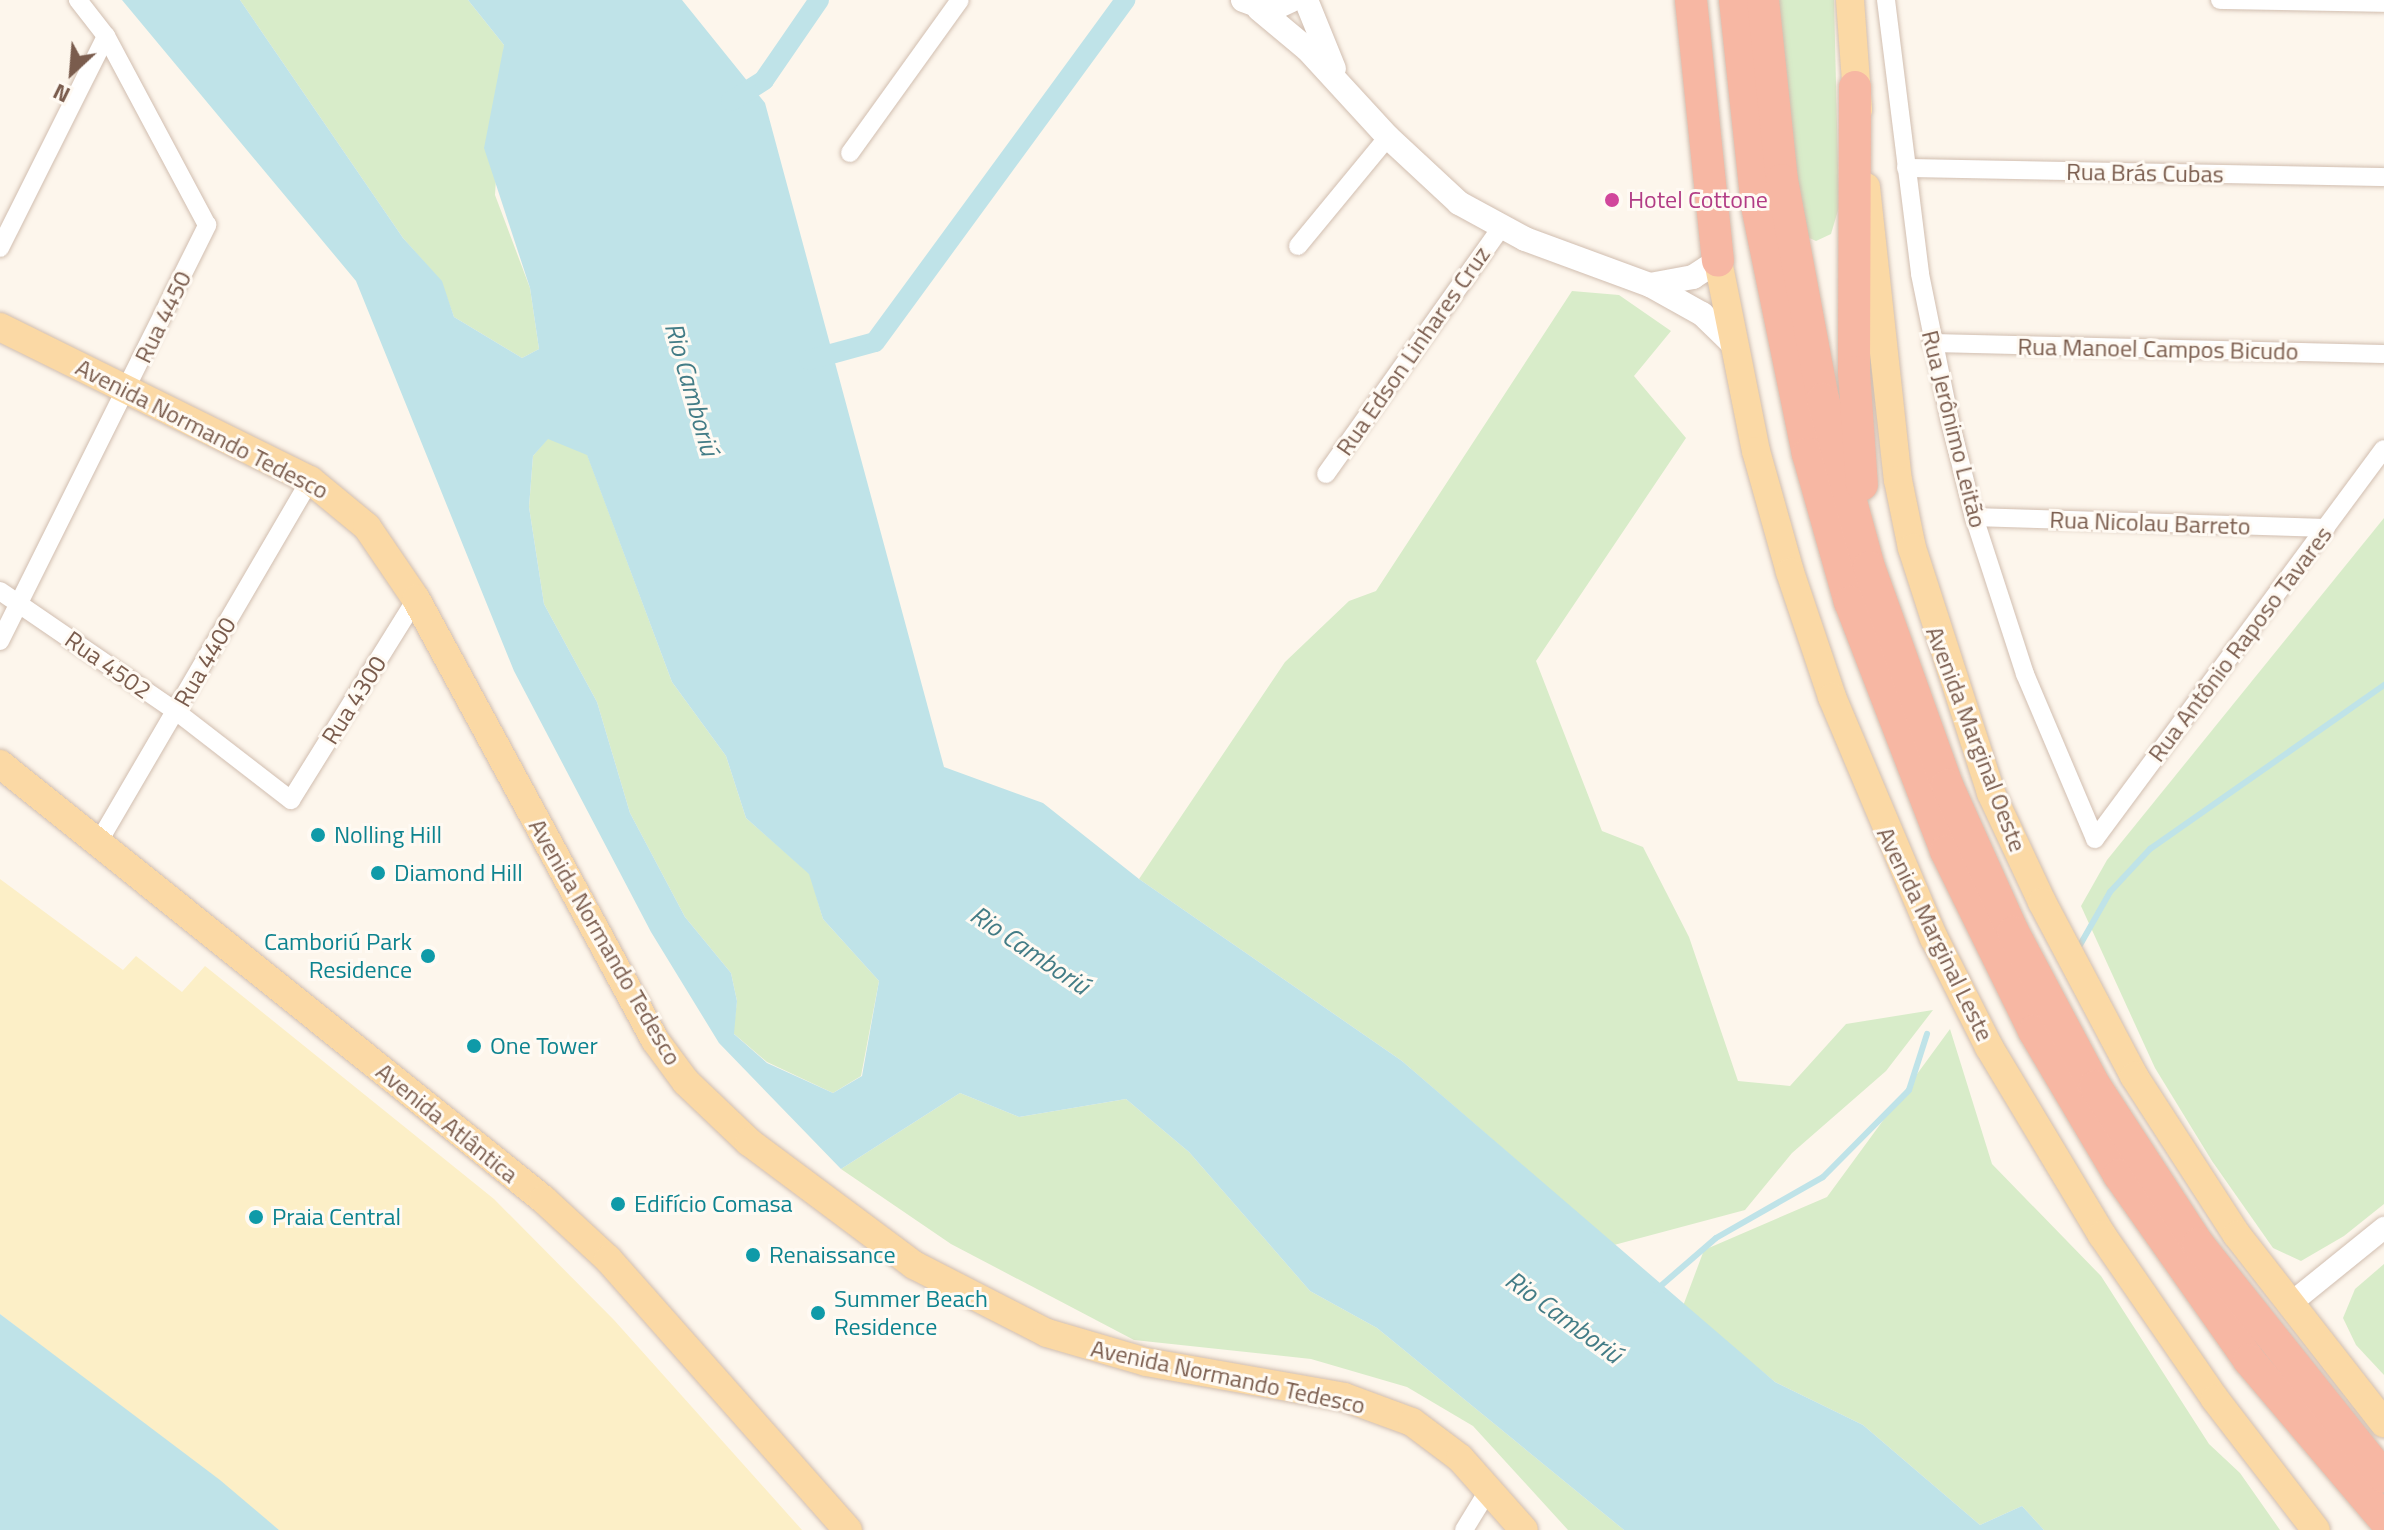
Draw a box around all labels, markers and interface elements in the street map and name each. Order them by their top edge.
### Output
north arrow [32,32,112,112]
text: N [47,75,76,112]
street label: Rua Brás Cubas [2066,157,2224,189]
place label: Hotel Cottone [1628,186,1768,214]
marker: Hotel Cottone [1603,191,1621,209]
street label: Rua Edson Linhares Cruz [1330,241,1496,461]
street label: Rua 4450 [128,266,198,368]
water label: Rio Camboriú [658,319,726,459]
street label: Rua Jerônimo Leitão [1916,327,1992,531]
street label: Rua Manoel Campos Bicudo [2017,332,2299,366]
street label: Avenida Normando Tedesco [71,353,333,505]
street label: Rua Nicolau Barreto [2049,505,2251,541]
street label: Rua Antônio Raposo Tavares [2142,521,2338,767]
street label: Rua 4400 [168,612,242,712]
street label: Avenida Marginal Oeste [1920,622,2032,856]
street label: Rua 4502 [59,625,157,705]
street label: Rua 4300 [316,651,392,749]
street label: Avenida Normando Tedesco [523,814,687,1070]
place label: Nolling Hill [334,821,442,849]
street label: Avenida Marginal Leste [1871,822,1999,1046]
marker: Nolling Hill [309,826,327,844]
place label: Diamond Hill [394,859,523,887]
marker: Diamond Hill [369,864,387,882]
water label: Rio Camboriú [965,899,1095,1001]
place label: Camboriú Park Residence [264,928,412,984]
marker: Camboriú Park Residence [419,947,437,965]
place label: One Tower [490,1032,598,1060]
marker: One Tower [465,1037,483,1055]
street label: Avenida Atlântica [370,1057,524,1189]
place label: Edifício Comasa [634,1190,793,1218]
marker: Edifício Comasa [609,1195,627,1213]
place label: Praia Central [272,1203,401,1231]
marker: Praia Central [247,1208,265,1226]
place label: Renaissance [769,1241,896,1269]
marker: Renaissance [744,1246,762,1264]
water label: Rio Camboriú [1499,1264,1629,1370]
place label: Summer Beach Residence [834,1285,988,1341]
marker: Summer Beach Residence [809,1304,827,1322]
street label: Avenida Normando Tedesco [1088,1334,1368,1420]

